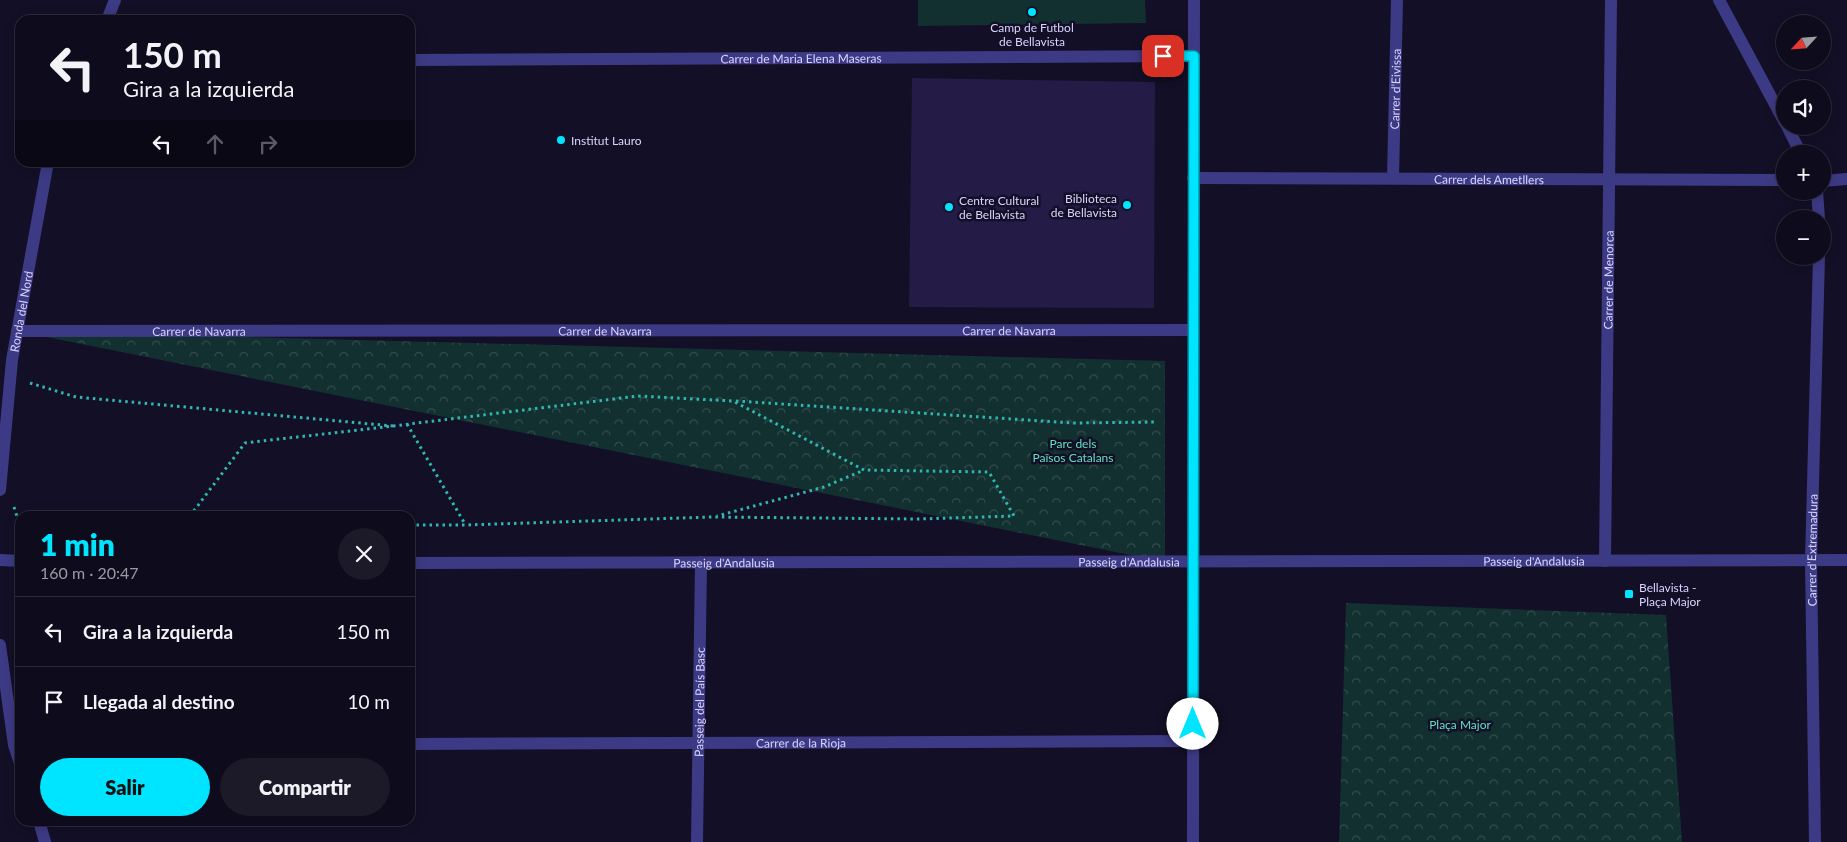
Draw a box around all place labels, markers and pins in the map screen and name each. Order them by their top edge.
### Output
marker: Camp de Futbol de Bellavista [1026,6,1038,18]
place label: Camp de Futbol de Bellavista [990,20,1074,49]
pin [1142,35,1184,77]
place label: Institut Lauro [571,133,642,148]
marker: Institut Lauro [555,134,567,146]
place label: Biblioteca de Bellavista [1051,191,1117,220]
place label: Centre Cultural de Bellavista [959,193,1039,222]
marker: Biblioteca de Bellavista [1121,199,1133,211]
marker: Centre Cultural de Bellavista [943,201,955,213]
place label: Bellavista - Plaça Major [1639,580,1701,609]
marker: Bellavista - Plaça Major [1623,588,1635,600]

